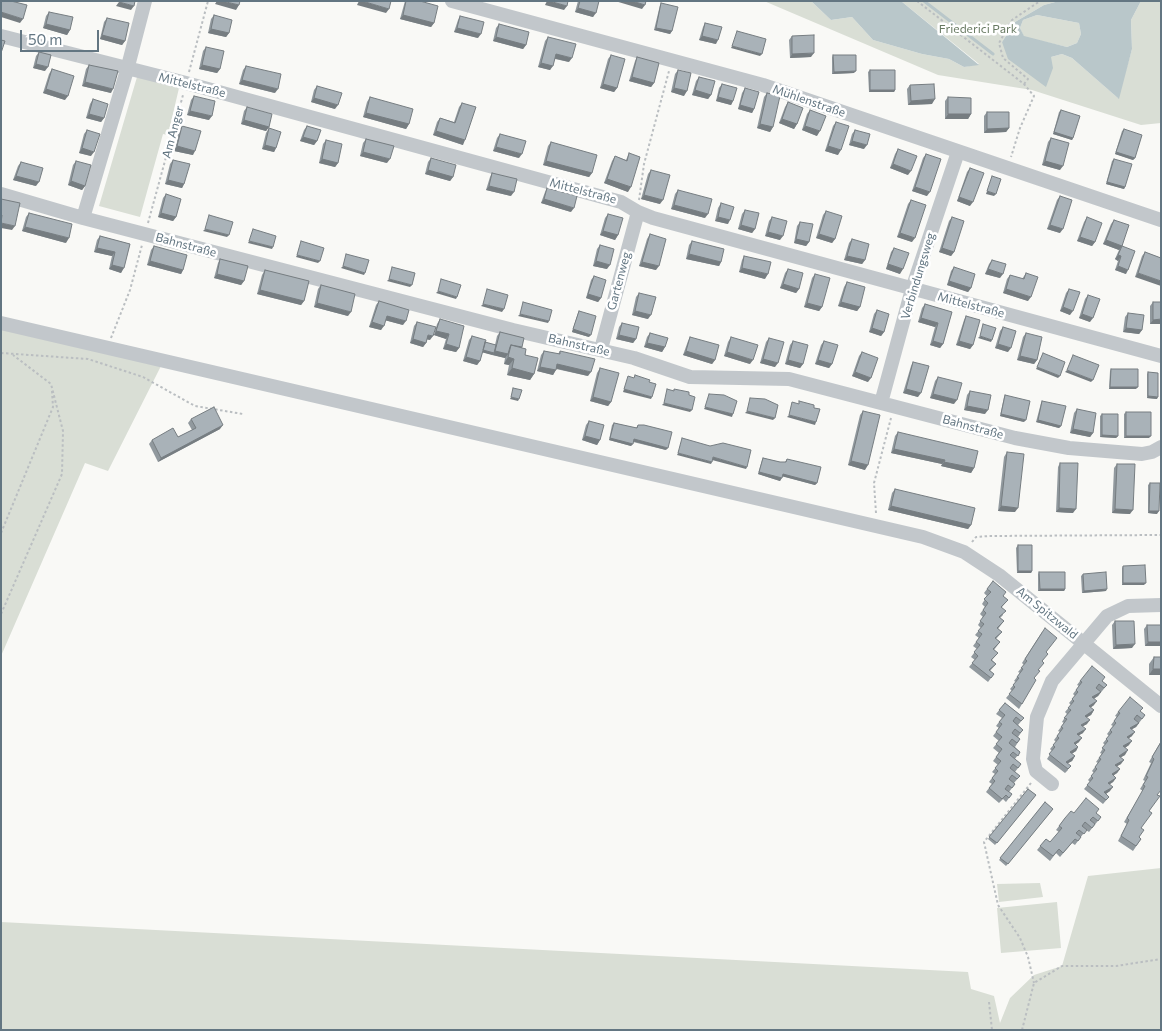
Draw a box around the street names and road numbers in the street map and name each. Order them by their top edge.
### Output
street label: Mittelstraße [157,70,227,100]
street label: Mühlenstraße [771,82,847,120]
street label: Am Anger [159,104,187,160]
street label: Mittelstraße [548,175,618,207]
street label: Bahnstraße [154,230,218,260]
street label: Verbindungsweg [898,231,938,321]
street label: Gartenweg [604,250,634,312]
street label: Mittelstraße [936,289,1006,321]
street label: Bahnstraße [547,331,611,359]
street label: Bahnstraße [941,412,1005,442]
street label: Am Spitzwald [1013,584,1081,642]

